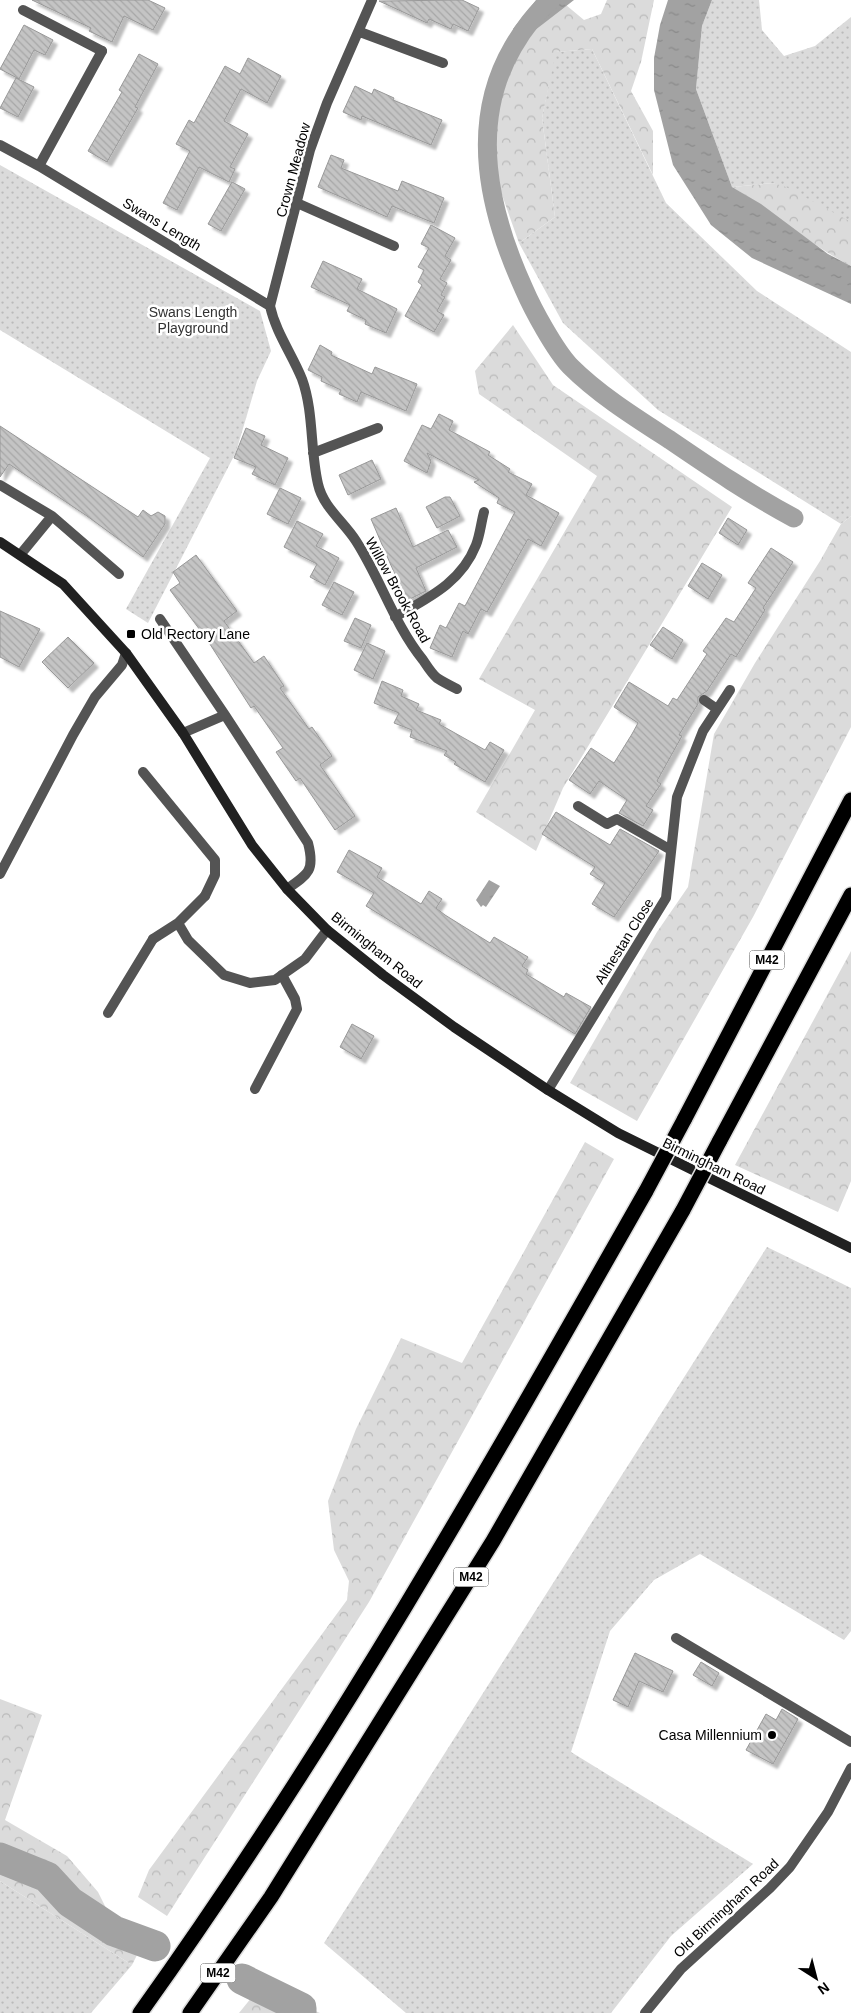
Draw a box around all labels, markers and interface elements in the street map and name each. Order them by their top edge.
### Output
street label: Crown Meadow [273,120,314,219]
street label: Swans Length [120,194,204,254]
park label: Swans Length Playground [149,304,237,336]
street label: Willow Brook Road [362,534,434,646]
place label: Old Rectory Lane [141,626,250,642]
marker: Old Rectory Lane [125,628,137,640]
street label: Althestan Close [591,895,657,987]
street label: Birmingham Road [328,909,426,991]
road number: M42 [750,950,784,970]
street label: Birmingham Road [660,1134,768,1198]
road number: M42 [454,1568,488,1586]
place label: Casa Millennium [659,1727,762,1743]
marker: Casa Millennium [766,1729,778,1741]
street label: Old Birmingham Road [670,1855,782,1961]
north arrow [791,1953,841,2003]
road number: M42 [200,1964,236,1982]
text: N [815,1979,832,1998]

